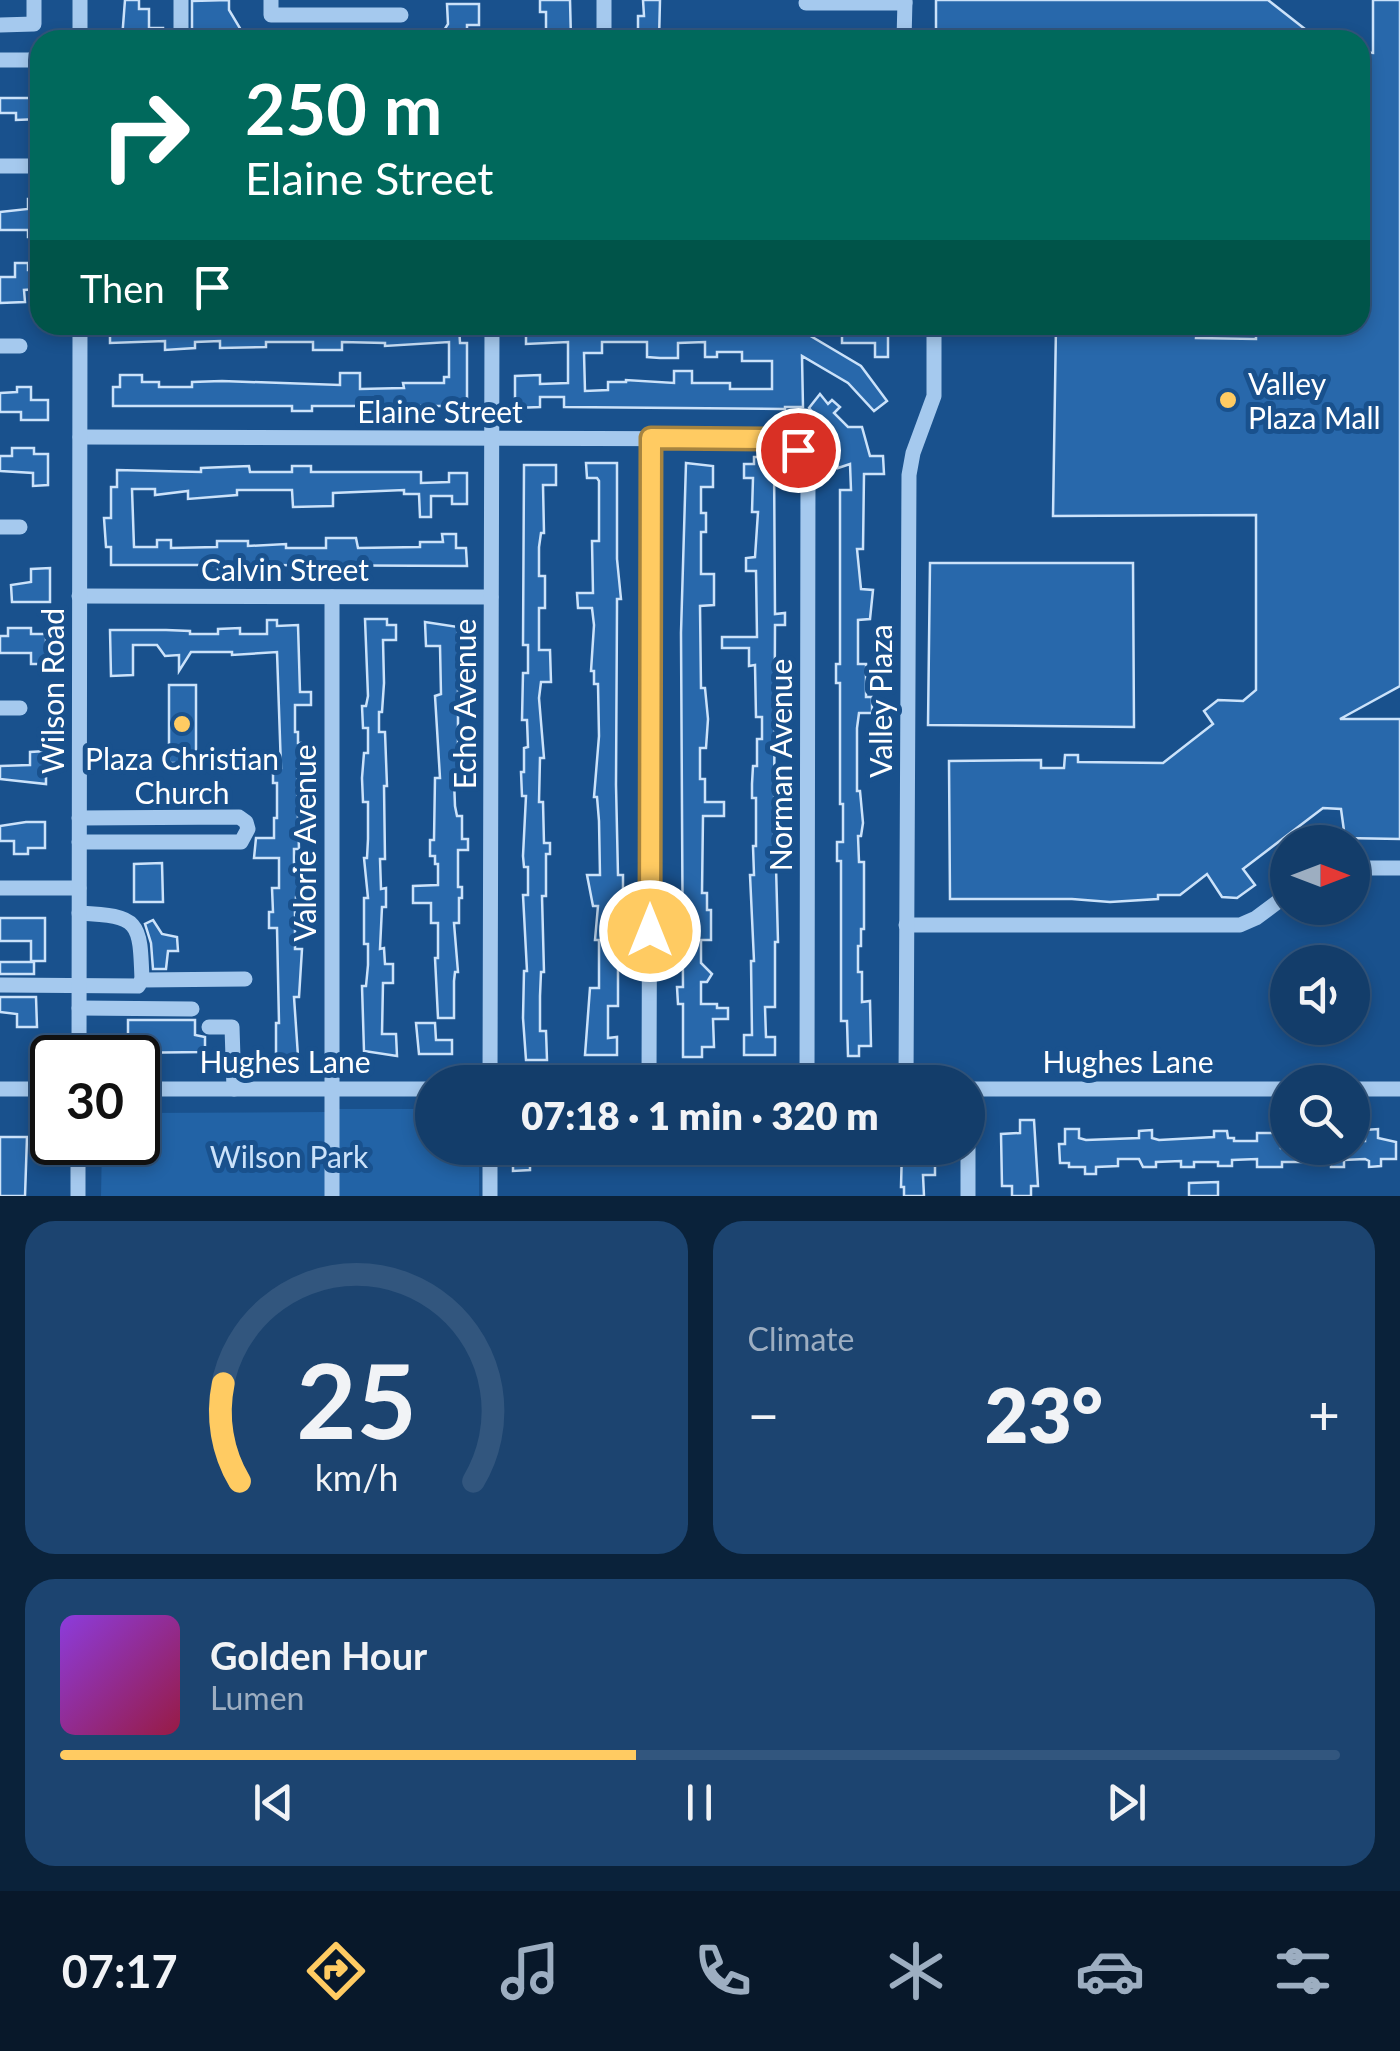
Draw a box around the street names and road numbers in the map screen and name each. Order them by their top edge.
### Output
street label: Elaine Street [357,393,523,429]
street label: Calvin Street [201,551,369,587]
street label: Wilson Road [34,608,70,774]
street label: Echo Avenue [446,619,482,789]
street label: Valley Plaza [862,624,898,778]
street label: Norman Avenue [762,659,798,871]
street label: Valorie Avenue [286,744,322,942]
street label: Hughes Lane [199,1043,371,1079]
street label: Hughes Lane [1042,1043,1214,1079]

